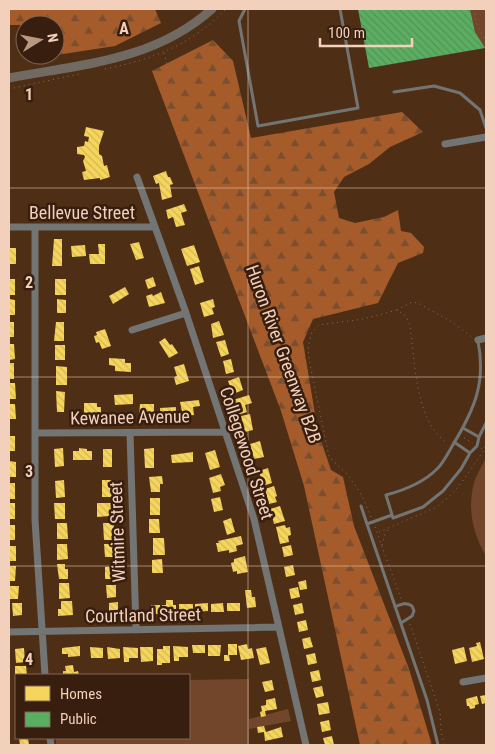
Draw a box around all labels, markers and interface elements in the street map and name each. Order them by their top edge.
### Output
north arrow [15,15,65,65]
scale bar [320,15,412,47]
text: A [119,19,129,38]
text: 100 m [328,24,365,42]
text: N [44,32,61,43]
text: 1 [25,85,33,104]
street label: Bellevue Street [29,202,135,223]
street label: Huron River Greenway B2B [242,262,326,446]
text: 2 [25,273,33,292]
street label: Collegewood Street [216,384,278,522]
street label: Kewanee Avenue [70,405,190,429]
text: 3 [25,462,33,481]
street label: Witmire Street [105,481,129,583]
street label: Courtland Street [85,603,201,627]
text: 4 [25,650,33,669]
legend [15,674,190,739]
text: Homes [60,685,102,703]
text: Public [60,710,97,728]

